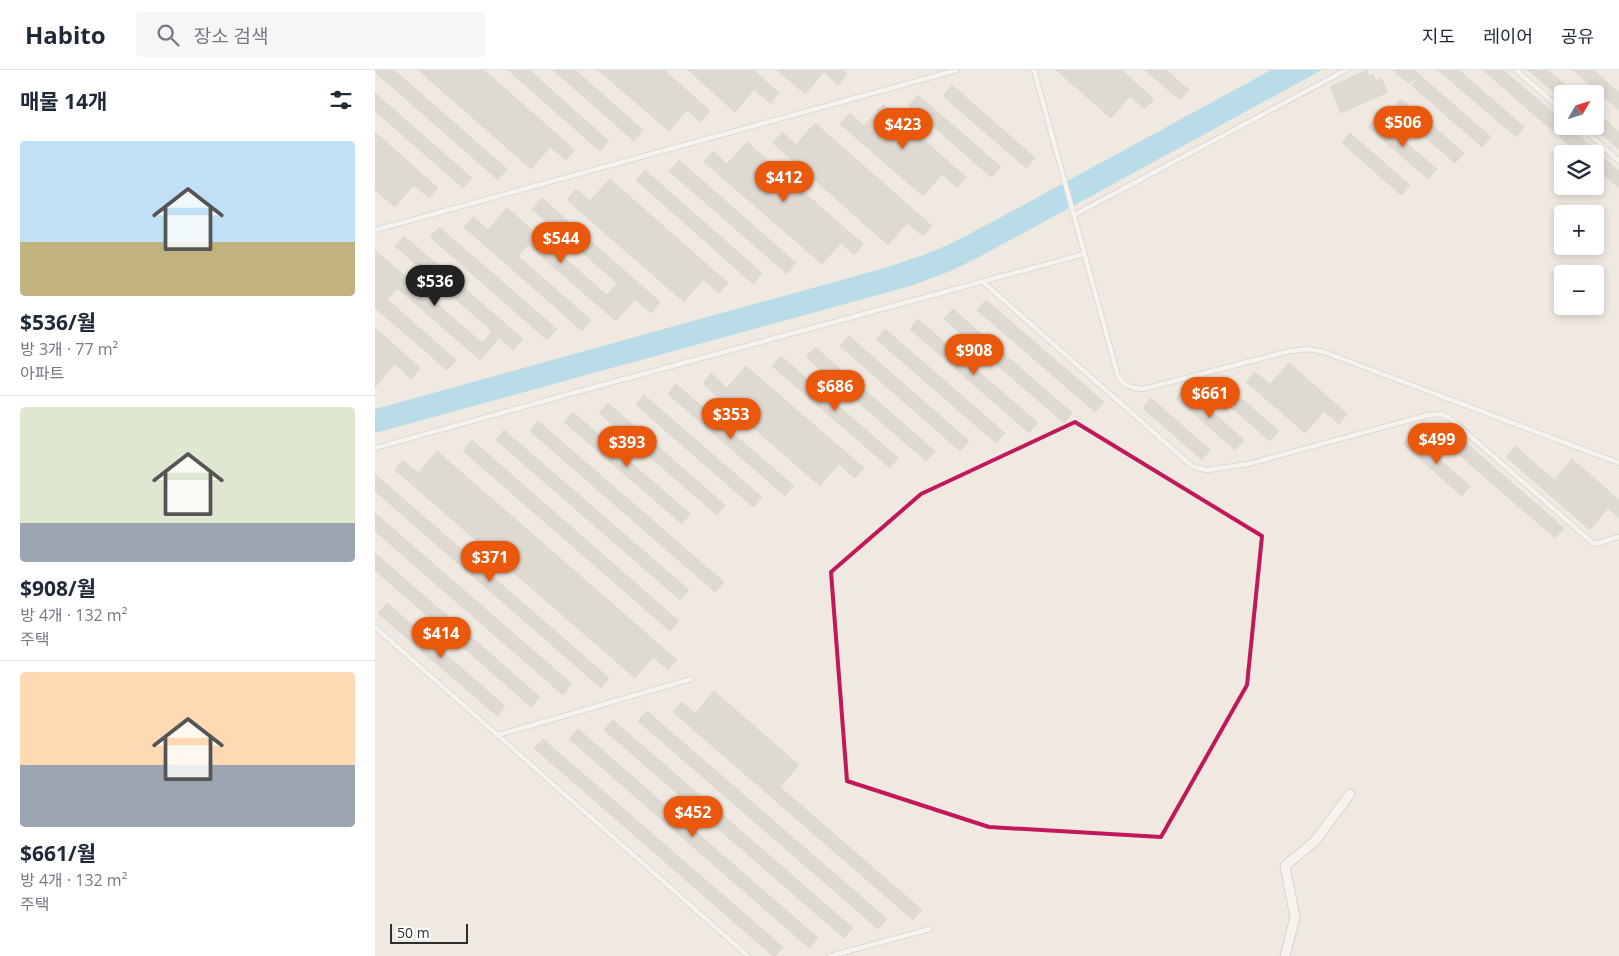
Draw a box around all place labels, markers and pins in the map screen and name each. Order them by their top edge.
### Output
pin: $506 [1373,106,1433,148]
pin: $423 [873,108,933,150]
pin: $412 [754,160,814,203]
pin: $544 [531,222,591,264]
pin: $536 [405,264,465,307]
pin: $908 [944,334,1004,376]
pin: $686 [805,370,865,412]
pin: $661 [1180,376,1240,419]
pin: $353 [701,398,761,440]
pin: $499 [1407,422,1467,465]
pin: $393 [597,426,657,468]
pin: $371 [460,540,520,583]
pin: $414 [411,616,471,659]
pin: $452 [663,796,723,838]

